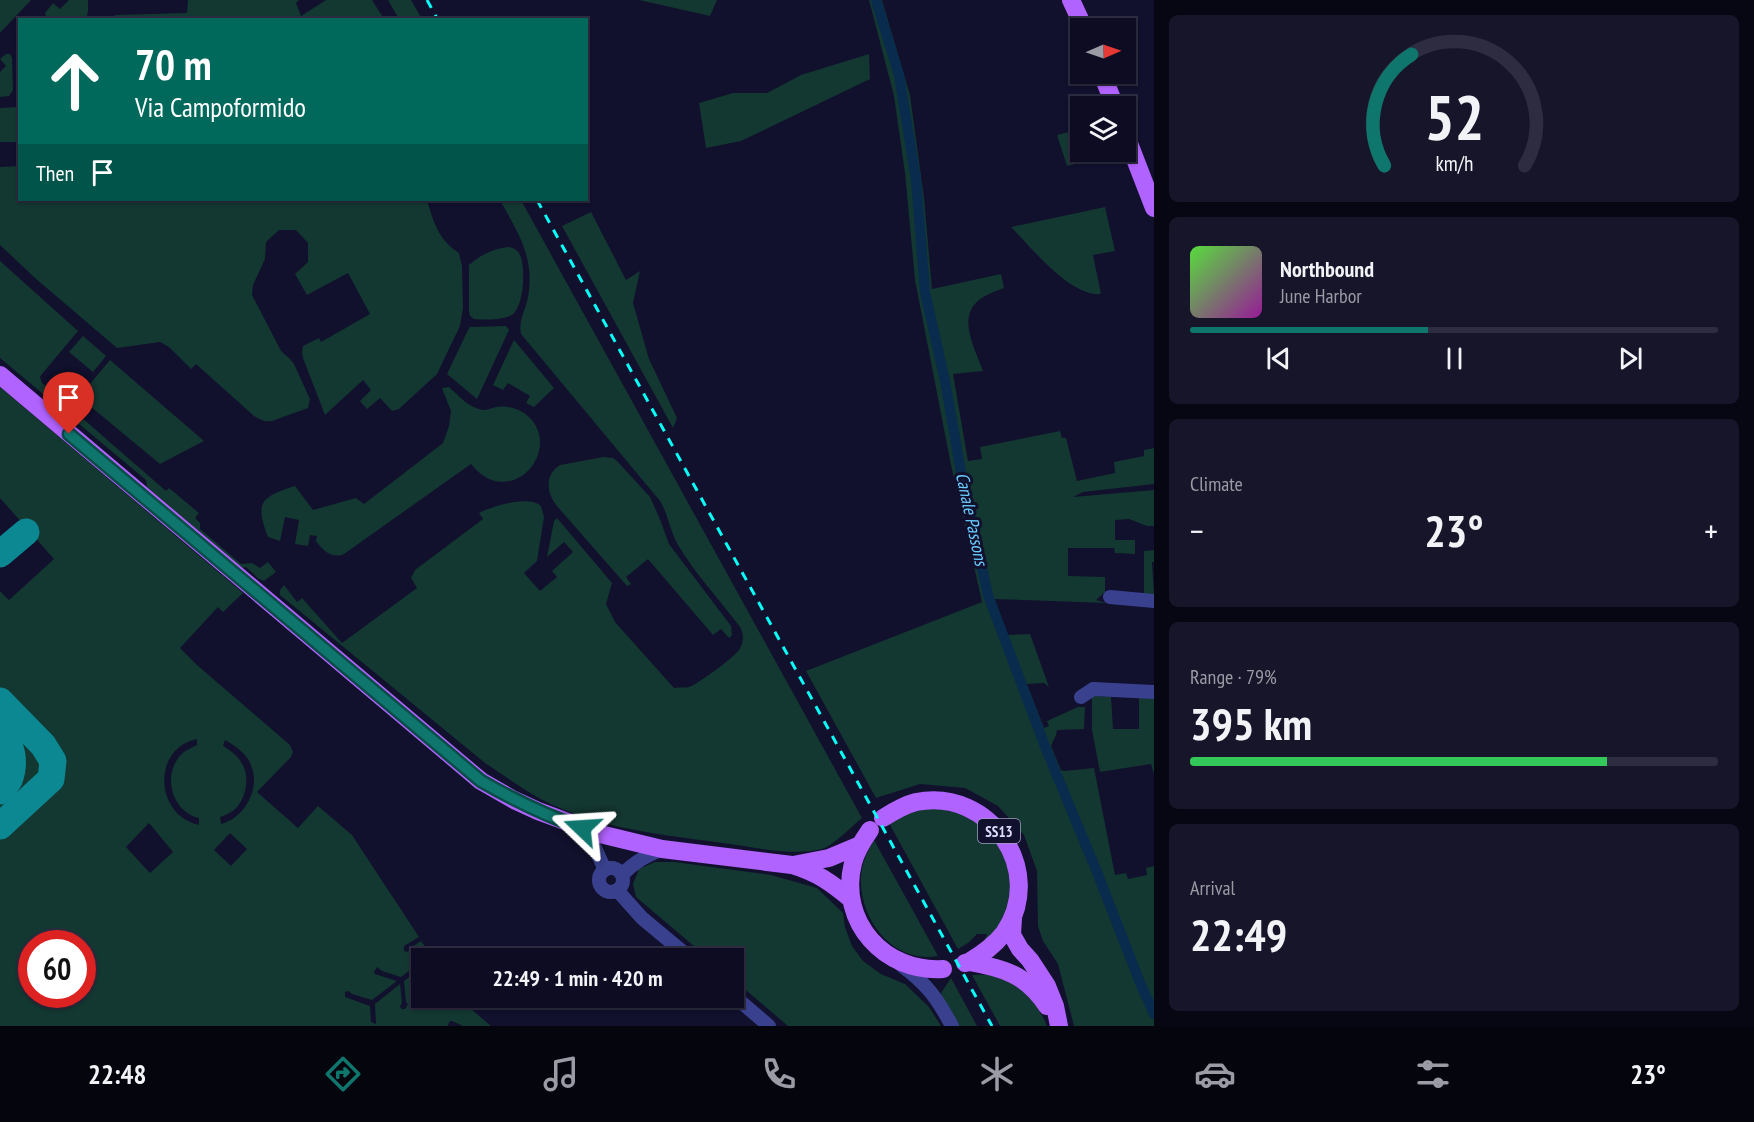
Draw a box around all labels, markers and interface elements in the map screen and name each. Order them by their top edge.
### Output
north arrow [1070,18,1136,84]
map controls [1070,18,1136,162]
text: 70 m [135,37,212,92]
icon: ahead [36,42,114,120]
text: 52 [1424,76,1484,157]
text: Via Campoformido [135,90,306,124]
button: layers [1070,96,1136,162]
text: km/h [1435,149,1473,177]
icon: arrive [86,156,119,189]
text: Then [36,159,74,187]
text: Northbound [1280,255,1374,283]
text: June Harbor [1280,283,1362,309]
icon: previous [1262,342,1295,375]
icon: pause [1438,342,1471,375]
icon: next [1614,342,1647,375]
pin [43,372,94,434]
icon: arrive [52,381,85,414]
water label: Canale Passons [951,470,993,569]
text: Climate [1190,471,1243,497]
text: 23° [1424,501,1484,559]
text: − [1190,509,1204,552]
text: + [1704,509,1718,552]
text: Range · 79% [1190,664,1277,690]
text: 395 km [1190,694,1312,752]
position arrow [550,796,614,860]
road number: SS13 [978,819,1020,843]
text: Arrival [1190,875,1235,901]
text: 22:49 [1190,905,1287,963]
speed limit sign: 60 [18,930,96,1008]
text: 22:49 · 1 min · 420 m [492,964,663,992]
icon: directions [322,1053,364,1095]
icon: music [540,1053,582,1095]
icon: phone [758,1053,800,1095]
icon: climate [976,1053,1018,1095]
icon: car [1194,1053,1236,1095]
icon: filters [1412,1053,1454,1095]
text: 22:48 [88,1057,146,1091]
text: 23° [1630,1057,1666,1091]

